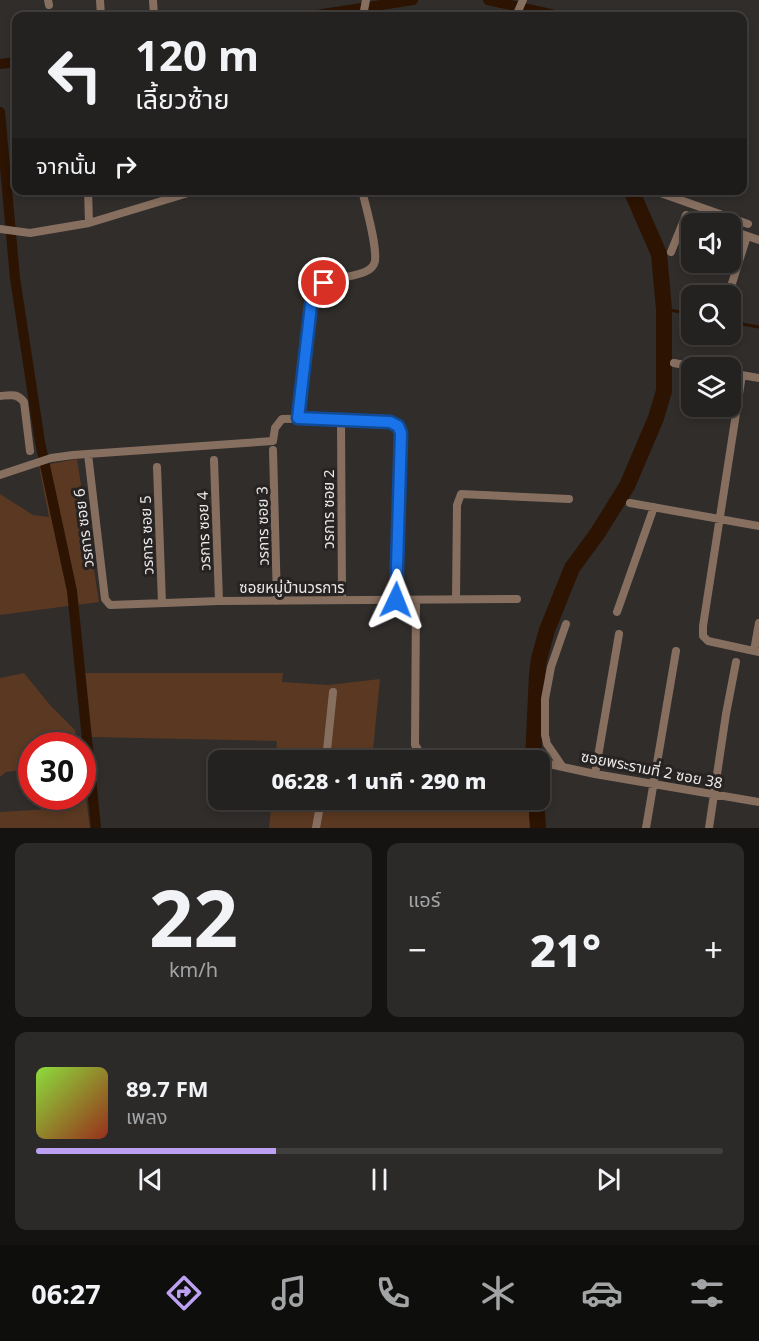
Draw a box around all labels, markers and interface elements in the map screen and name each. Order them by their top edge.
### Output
text: 120 m [135,26,259,83]
icon: left [36,36,114,114]
text: เลี้ยวซ้าย [135,80,229,117]
text: จากนั้น [36,150,97,180]
icon: right [109,150,142,183]
map controls [681,213,741,417]
button: sound [681,213,741,273]
pin [298,257,349,308]
icon: arrive [307,266,340,299]
button: search [681,285,741,345]
button: layers [681,357,741,417]
street label: วรการ ซอย 2 [318,469,338,549]
street label: วรการ ซอย 3 [251,486,273,566]
street label: วรการ ซอย 6 [68,487,98,569]
street label: วรการ ซอย 4 [192,491,214,571]
street label: วรการ ซอย 5 [135,495,157,575]
position arrow [364,568,428,632]
street label: ซอยหมู่บ้านวรการ [239,577,345,597]
speed limit sign: 30 [18,732,96,810]
street label: ซอยพระรามที่ 2 ซอย 38 [580,745,724,793]
text: 06:28 · 1 นาที · 290 m [271,765,487,795]
text: 22 [149,864,238,970]
text: แอร์ [408,886,440,913]
text: 21° [530,919,601,980]
text: − [408,927,427,972]
text: + [704,927,723,972]
text: km/h [169,956,218,983]
text: 89.7 FM [126,1073,208,1103]
text: เพลง [126,1103,168,1130]
icon: previous [134,1163,167,1196]
icon: pause [363,1163,396,1196]
icon: next [592,1163,625,1196]
icon: directions [163,1272,205,1314]
icon: music [268,1272,310,1314]
icon: phone [372,1272,414,1314]
icon: climate [477,1272,519,1314]
icon: car [581,1272,623,1314]
icon: filters [686,1272,728,1314]
text: 06:27 [31,1275,101,1312]

